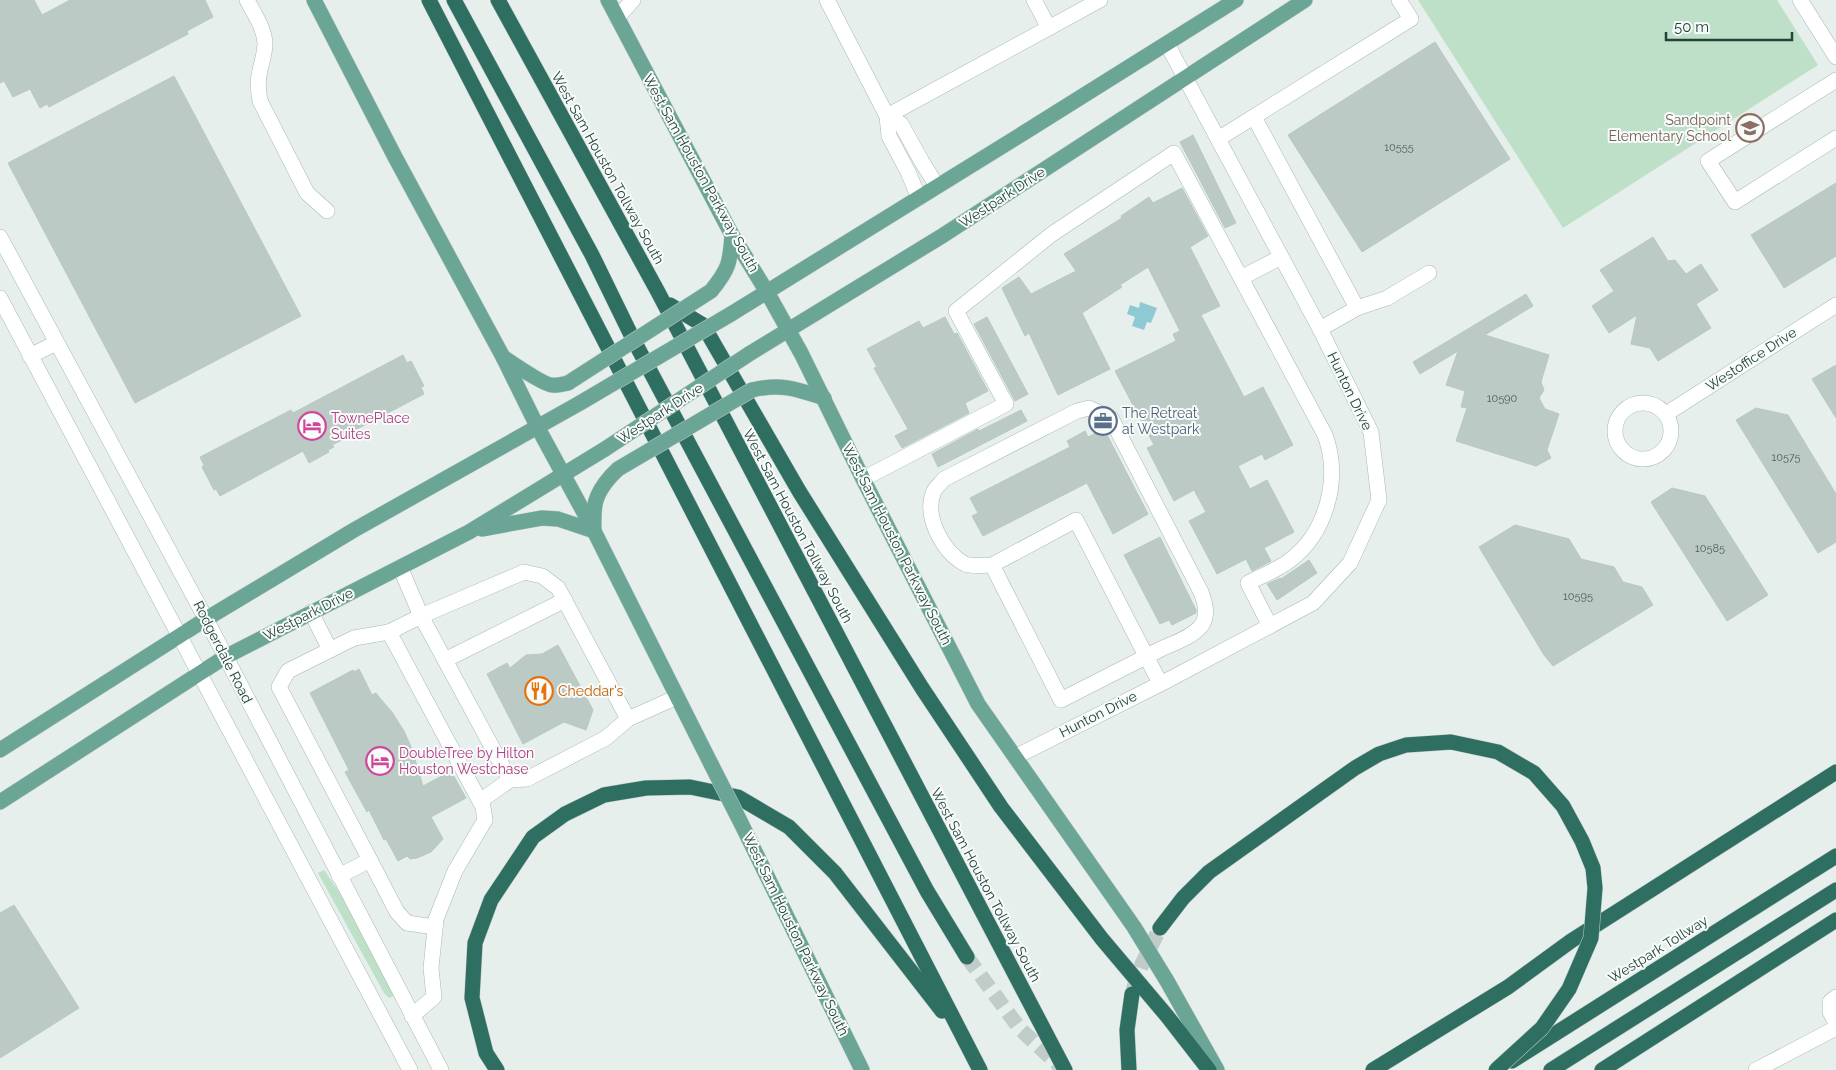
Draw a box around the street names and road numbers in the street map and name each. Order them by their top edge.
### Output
street label: West Sam Houston Tollway South [548,69,668,267]
street label: West Sam Houston Parkway South [640,71,762,275]
street label: Westpark Drive [956,163,1048,231]
street label: Westoffice Drive [1703,324,1799,394]
street label: Hunton Drive [1324,349,1376,433]
street label: Westpark Drive [614,379,706,447]
street label: West Sam Houston Tollway South [740,426,856,626]
street label: West Sam Houston Parkway South [839,441,955,647]
street label: Westpark Drive [260,584,356,644]
street label: Rodgerdale Road [190,598,256,706]
street label: Hunton Drive [1057,688,1139,740]
street label: West Sam Houston Tollway South [928,785,1044,985]
street label: West Sam Houston Parkway South [740,830,852,1038]
street label: Westpark Tollway [1605,912,1711,986]

